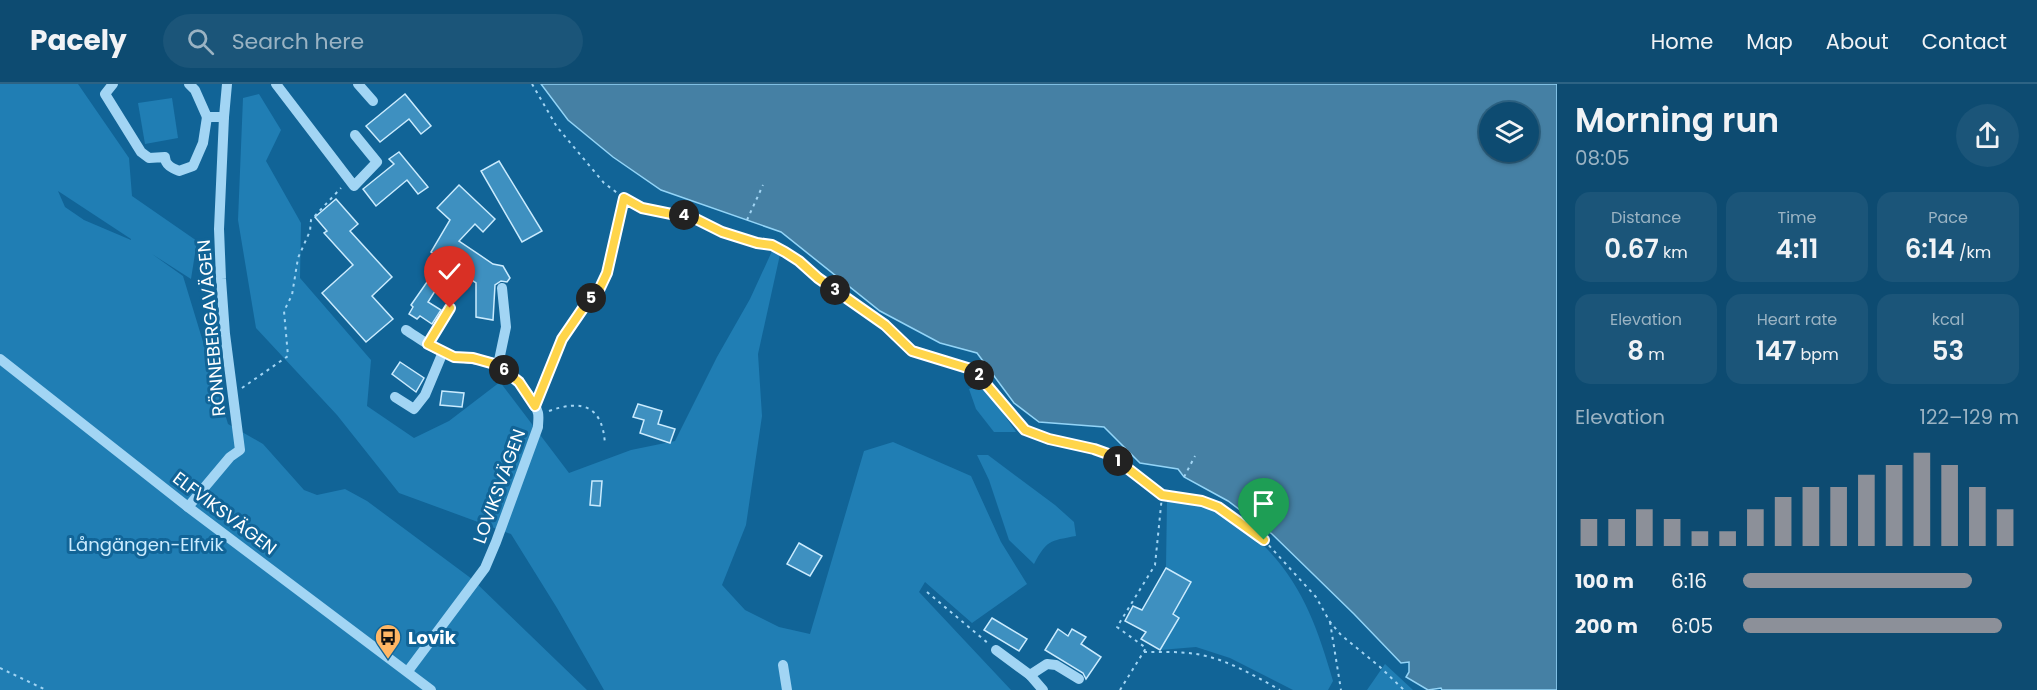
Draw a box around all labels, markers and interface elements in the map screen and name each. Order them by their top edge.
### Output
search box [163,14,583,68]
text: Pacely [30,21,127,60]
icon: search [184,25,217,58]
text: Search here [232,26,364,57]
text: Home [1651,27,1713,56]
text: Map [1746,27,1793,56]
text: About [1826,27,1889,56]
text: Contact [1922,27,2007,56]
text: Morning run [1575,97,1779,144]
map controls [1479,102,1539,162]
button: layers [1479,102,1539,162]
button: share [1956,104,2019,167]
text: 08:05 [1575,144,1630,172]
pin: 4 [669,200,699,230]
text: 4 [679,203,689,226]
text: Distance [1611,206,1681,229]
text: Time [1778,206,1817,229]
text: Pace [1928,206,1968,229]
text: 0.67 [1604,231,1659,267]
text: 4:11 [1776,231,1818,267]
text: 6:14 [1905,231,1955,267]
street label: RÖNNEBERGAVÄGEN [191,239,231,417]
text: km [1659,241,1688,264]
text: /km [1955,241,1991,264]
pin [424,246,475,308]
icon: check [433,255,466,288]
pin: 3 [820,275,850,305]
text: 3 [830,278,840,301]
pin: 5 [576,283,606,313]
text: 5 [586,286,596,309]
text: Elevation [1610,308,1682,331]
text: Heart rate [1757,308,1837,331]
text: kcal [1932,308,1964,331]
text: 8 [1627,333,1644,369]
text: 147 [1755,333,1796,369]
text: 53 [1932,333,1964,369]
text: m [1644,343,1665,366]
text: bpm [1796,343,1839,366]
pin: 6 [489,355,519,385]
text: 6 [499,358,509,381]
pin: 2 [964,360,994,390]
text: 2 [974,363,984,386]
text: Elevation [1575,403,1665,431]
text: 122–129 m [1920,403,2019,431]
street label: LOVIKSVÄGEN [467,425,531,547]
pin: 1 [1103,446,1133,476]
text: 1 [1115,449,1121,472]
street label: ELFVIKSVÄGEN [168,466,282,560]
pin [1238,478,1289,540]
icon: arrive [1247,487,1280,520]
park label: Långängen-Elfvik [68,532,224,557]
text: 100 m [1575,567,1634,595]
text: 6:16 [1671,567,1707,595]
text: 200 m [1575,612,1638,640]
text: 6:05 [1671,612,1713,640]
bus stop icon: Lovik [373,622,403,660]
place label: Lovik [408,625,457,650]

